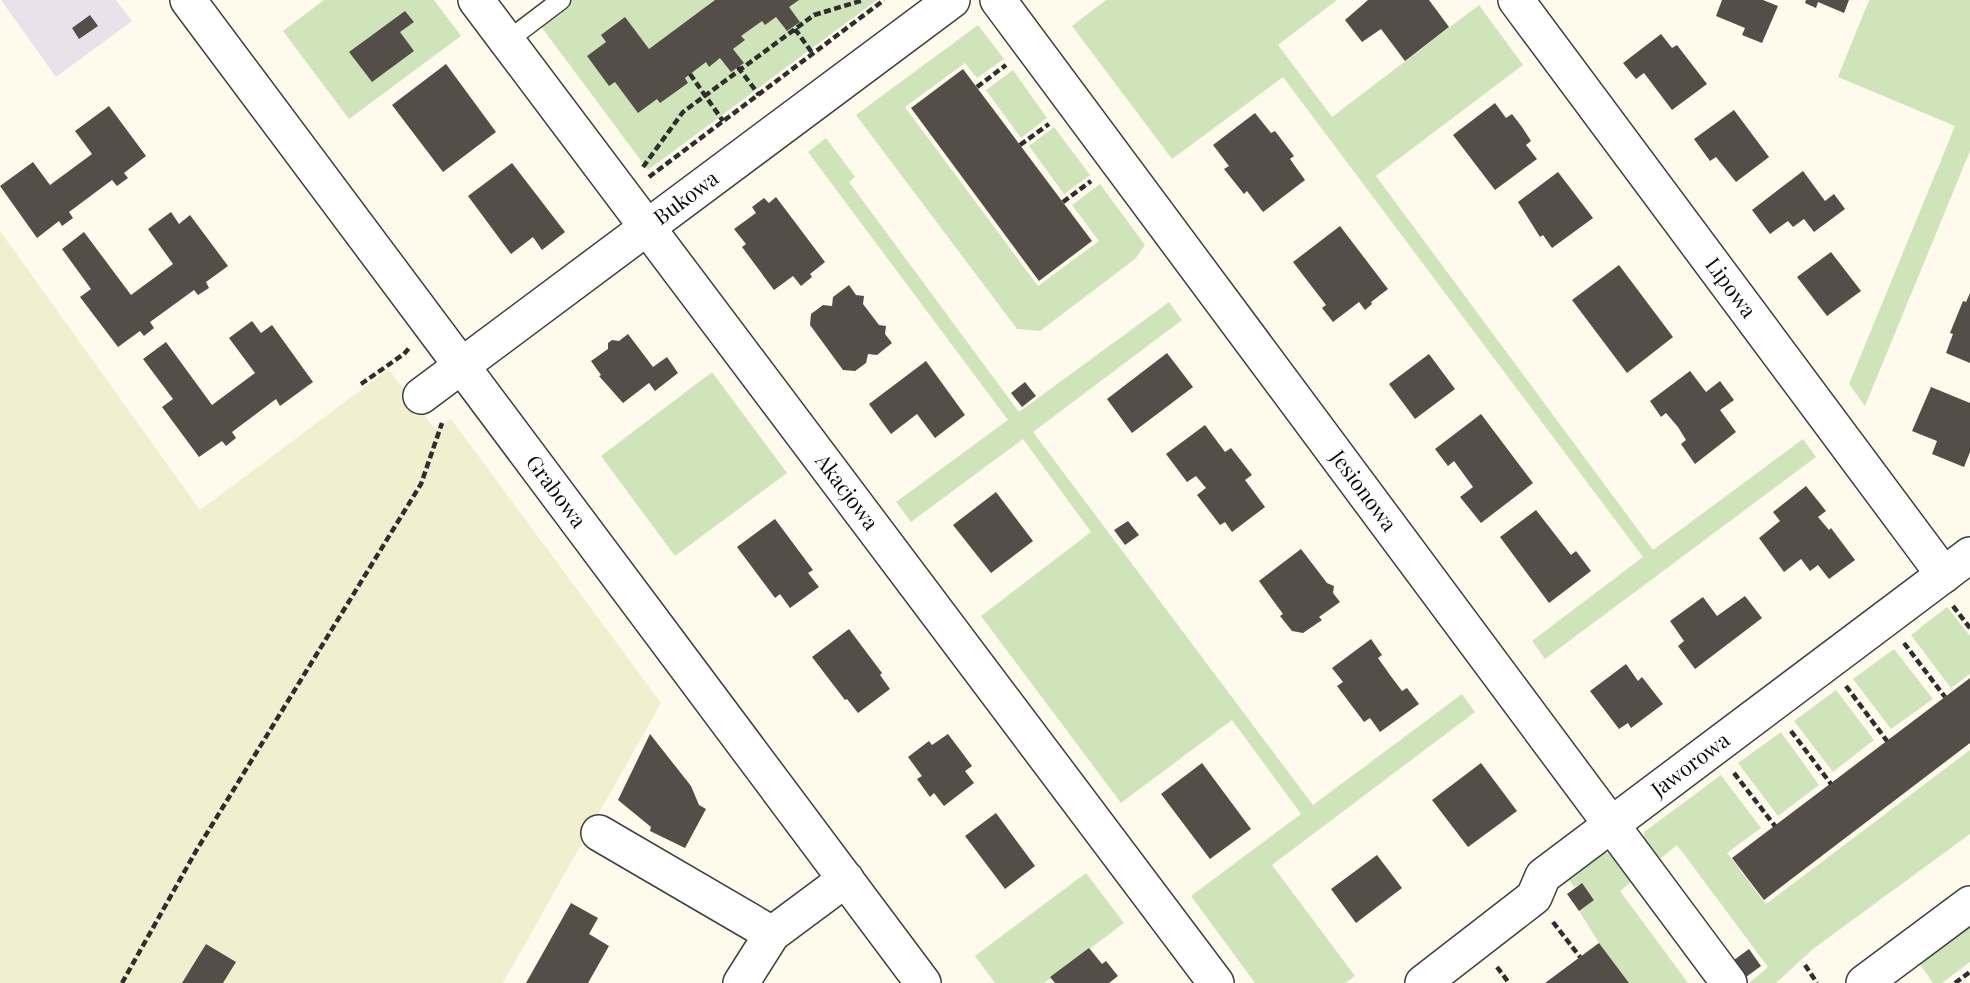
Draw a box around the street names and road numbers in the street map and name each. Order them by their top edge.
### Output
street label: Bukowa [647,163,724,230]
street label: Lipowa [1700,251,1764,323]
street label: Jesionowa [1325,443,1405,537]
street label: Akacjowa [810,446,886,535]
street label: Grabowa [521,448,594,533]
street label: Jaworowa [1644,725,1735,803]

